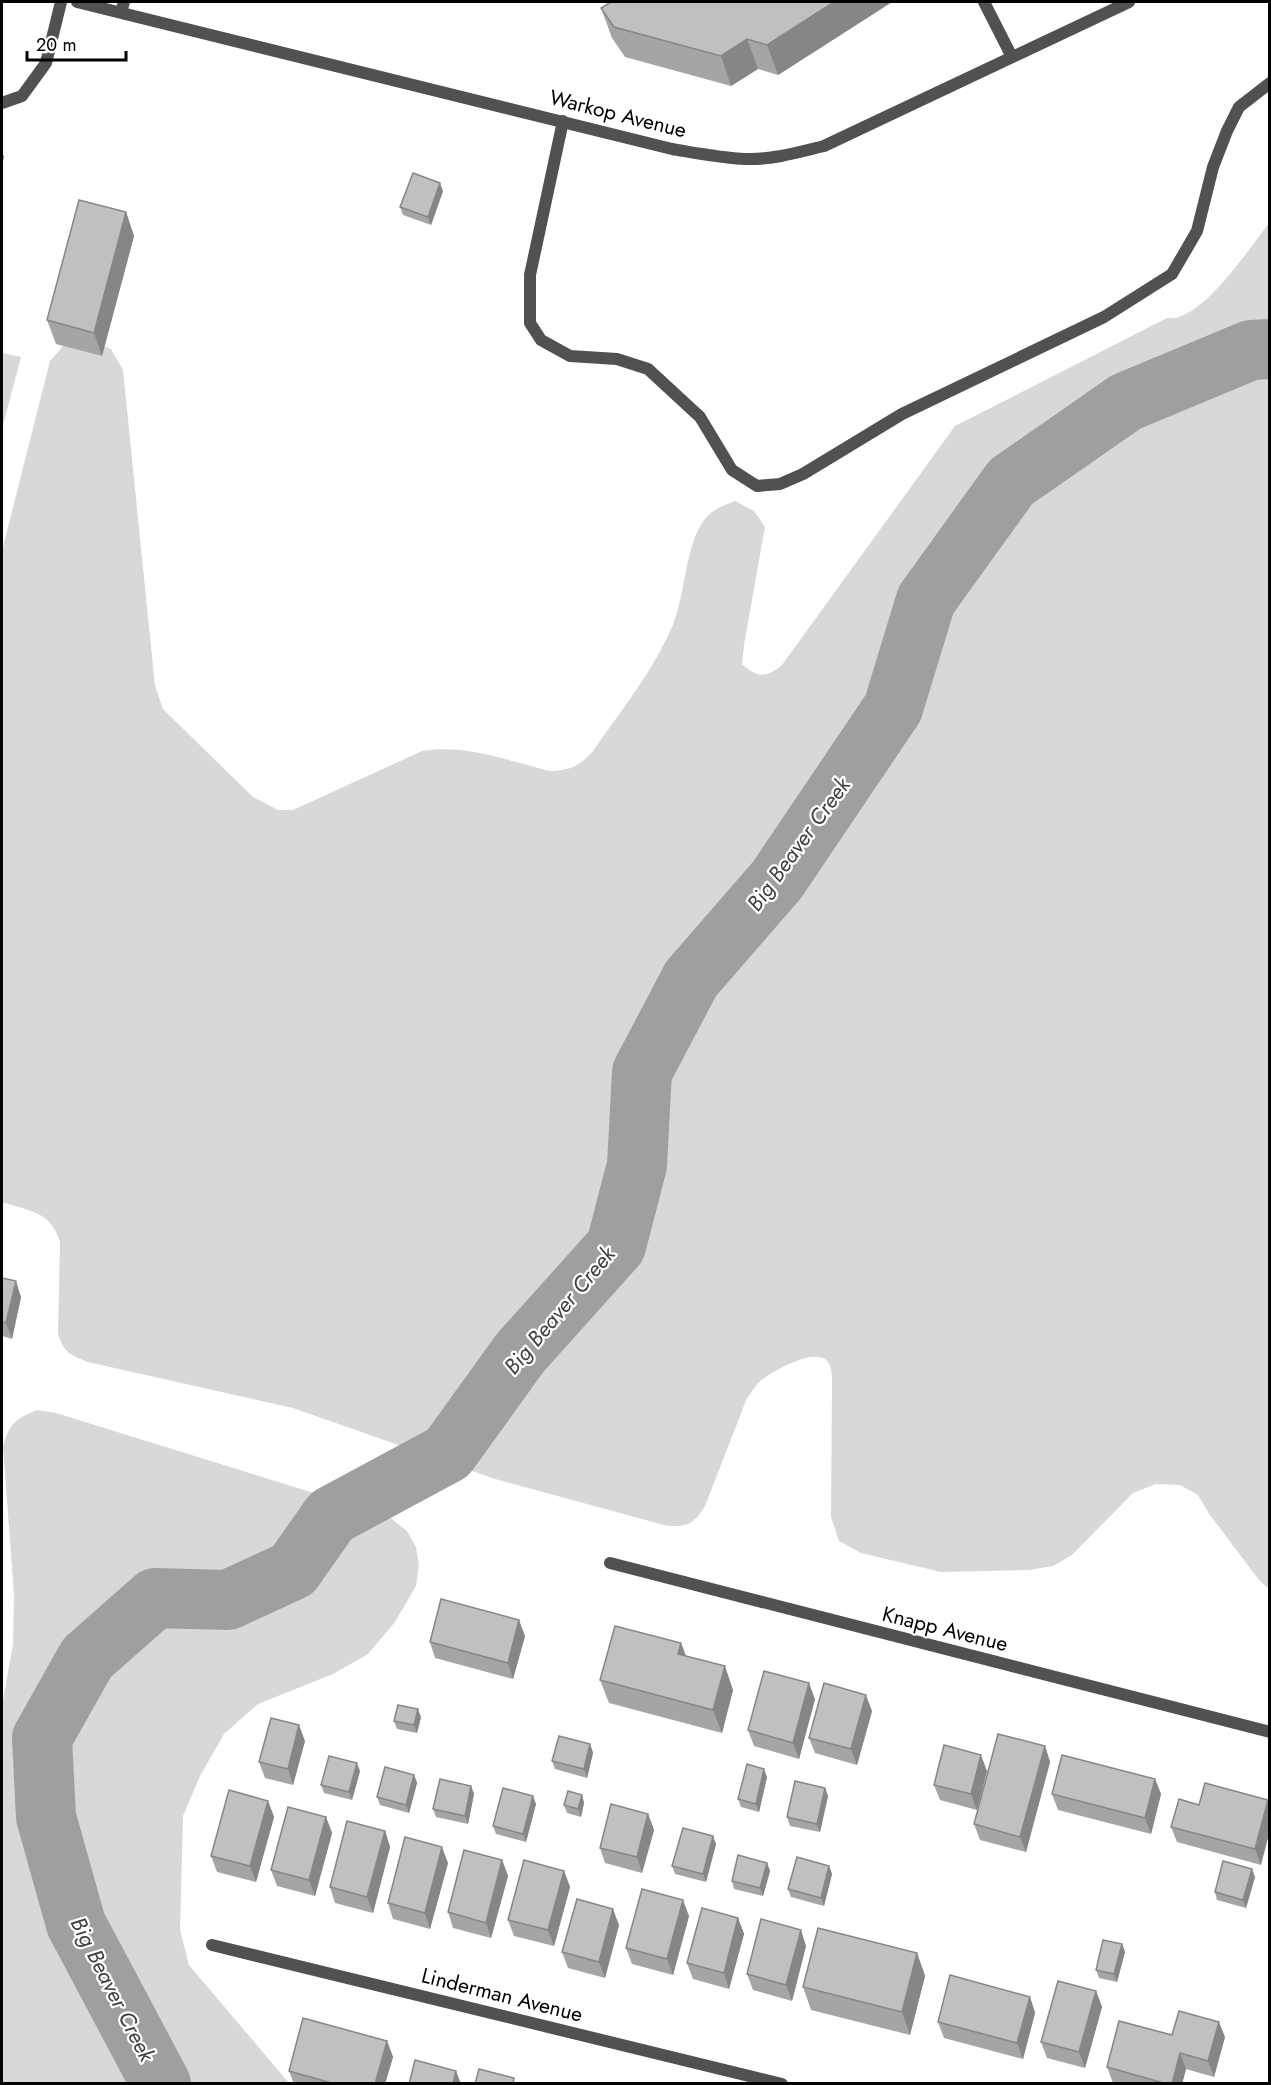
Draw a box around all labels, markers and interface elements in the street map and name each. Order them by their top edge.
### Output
scale bar [27,24,126,62]
text: 20 m [36,32,76,58]
street label: Warkop Avenue [546,83,690,146]
water label: Big Beaver Creek [739,769,858,917]
water label: Big Beaver Creek [496,1238,623,1381]
street label: Knapp Avenue [879,1599,1011,1659]
water label: Big Beaver Creek [63,1911,164,2068]
street label: Linderman Avenue [418,1960,586,2030]

